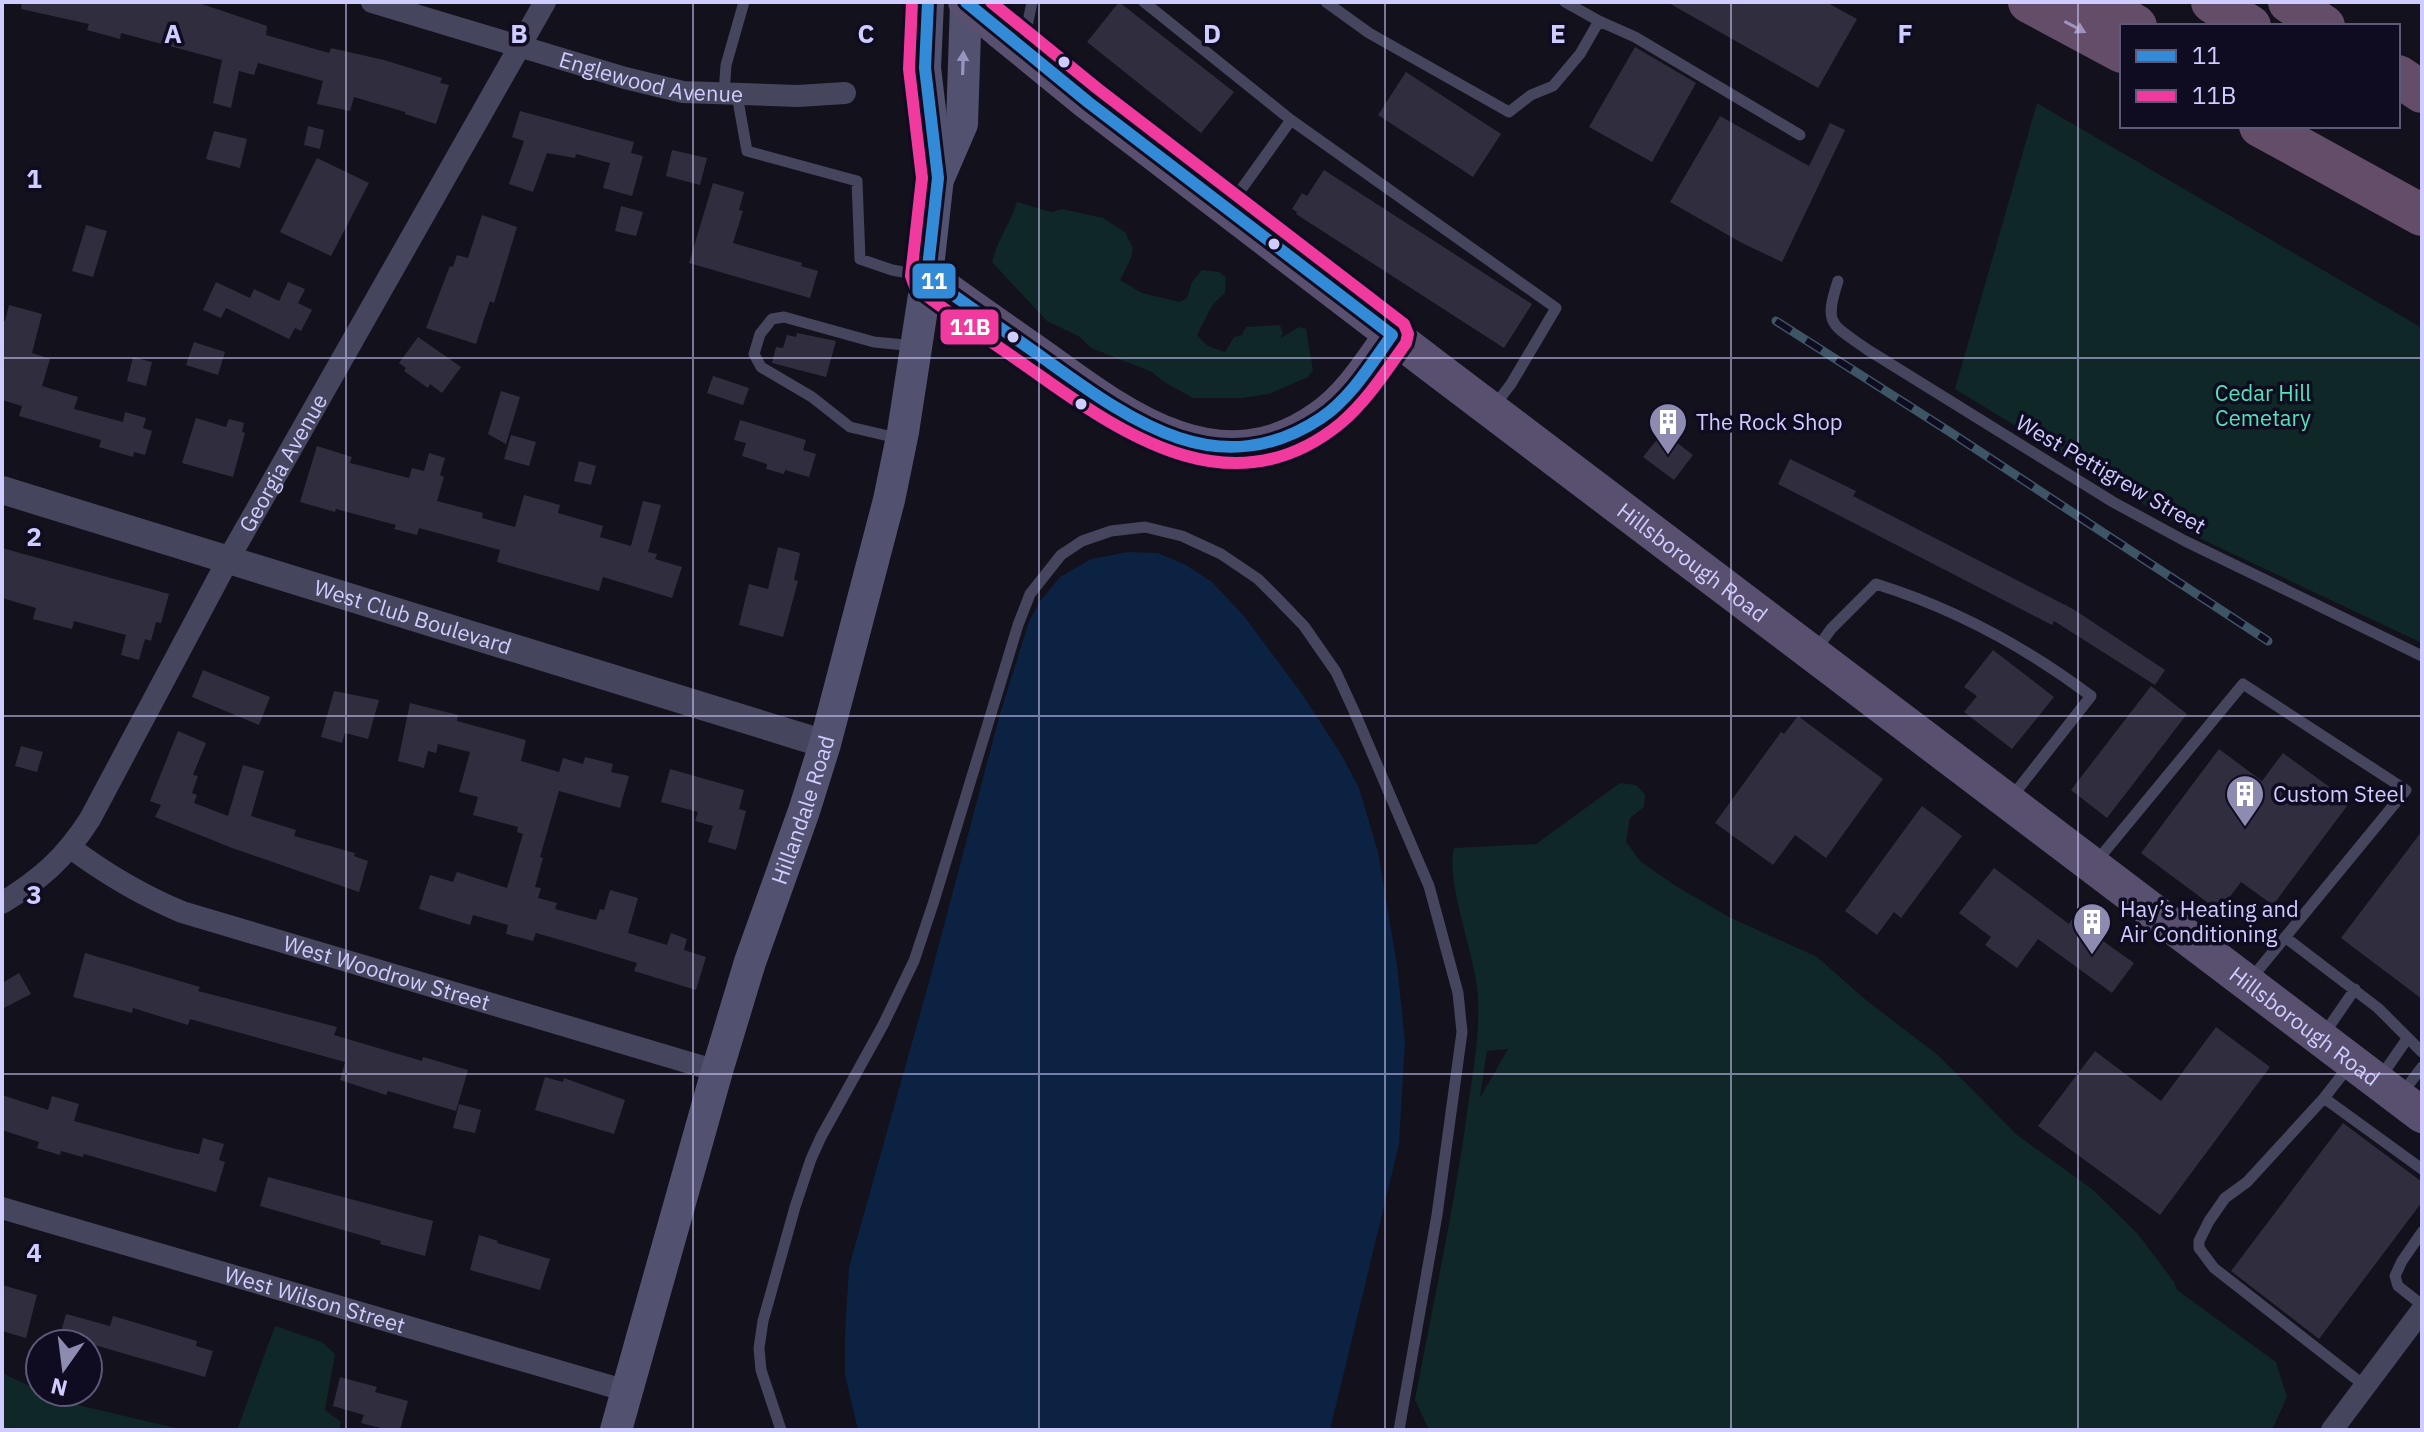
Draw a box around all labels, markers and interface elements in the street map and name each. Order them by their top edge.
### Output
text: A [164,16,182,50]
text: B [510,16,528,50]
text: C [858,16,875,50]
text: D [1203,16,1221,50]
text: E [1550,16,1566,50]
text: F [1897,16,1913,50]
one-way arrow [2064,20,2087,34]
legend [2120,24,2400,128]
text: 11 [2192,39,2221,71]
street label: Englewood Avenue [556,44,744,108]
one-way arrow [957,50,970,75]
unlabelled marker [1056,54,1072,70]
text: 11B [2192,79,2236,111]
text: 1 [26,161,42,195]
unlabelled marker [1266,236,1282,252]
line badge: 11 [911,262,957,300]
text: 11 [921,266,947,295]
line badge: 11B [939,308,1000,346]
text: 11B [949,312,991,341]
unlabelled marker [1005,329,1021,345]
park label: Cedar Hill Cemetary [2215,378,2311,432]
street label: Georgia Avenue [232,388,333,537]
unlabelled marker [1073,396,1089,412]
building icon: The Rock Shop [1647,401,1689,456]
place label: The Rock Shop [1696,407,1843,436]
street label: West Pettigrew Street [2011,407,2211,540]
street label: Hillsborough Road [1612,496,1774,628]
text: 2 [26,519,42,553]
street label: West Club Boulevard [311,572,515,660]
street label: Hillandale Road [764,732,841,888]
building icon: Custom Steel [2224,773,2266,828]
place label: Custom Steel [2273,779,2405,808]
text: 3 [26,877,42,911]
place label: Hay’s Heating and Air Conditioning [2120,894,2299,948]
building icon: Hay’s Heating and Air Conditioning [2071,901,2113,956]
street label: West Woodrow Street [280,928,494,1017]
street label: Hillsborough Road [2224,959,2386,1092]
text: 4 [26,1235,42,1269]
street label: West Wilson Street [221,1259,409,1339]
north arrow [24,1328,104,1408]
text: N [48,1372,70,1404]

